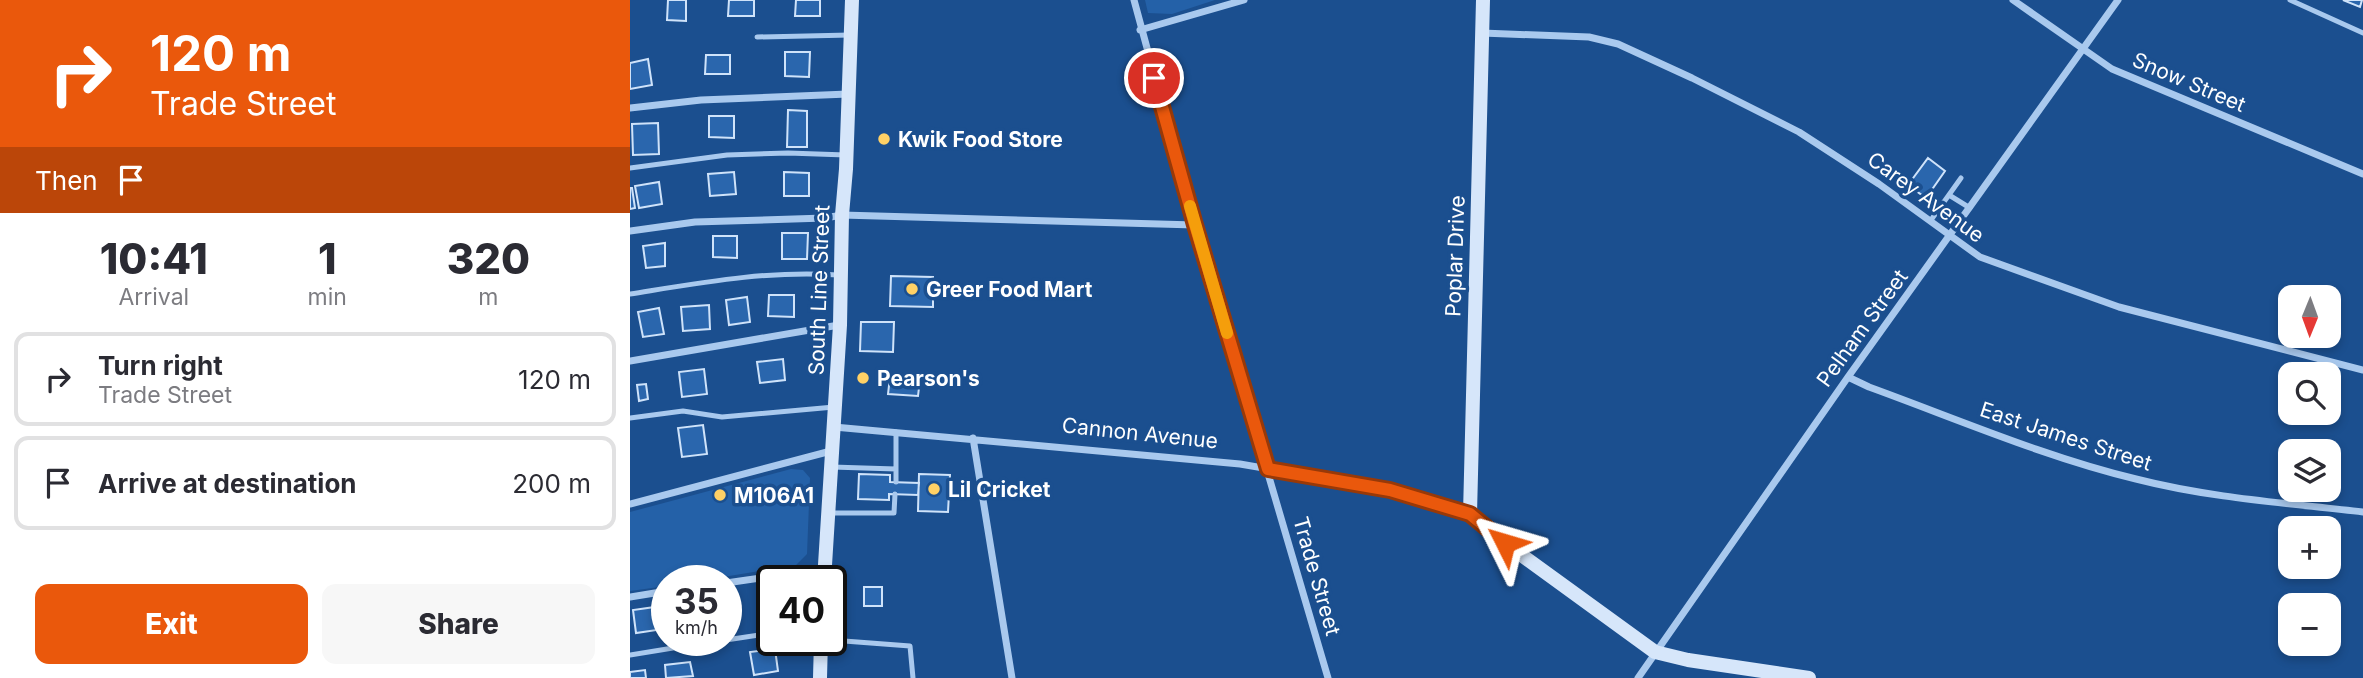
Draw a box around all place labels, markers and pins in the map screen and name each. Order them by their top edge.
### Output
pin [1124,48,1184,108]
place label: Kwik Food Store [898,127,1063,152]
marker: Kwik Food Store [876,131,892,147]
place label: Greer Food Mart [926,277,1093,302]
marker: Greer Food Mart [904,281,920,297]
place label: Pearson's [877,366,980,391]
marker: Pearson's [855,370,871,386]
place label: Lil Cricket [948,477,1051,502]
marker: Lil Cricket [926,481,942,497]
place label: M106A1 [734,483,814,508]
marker: M106A1 [712,487,728,503]

